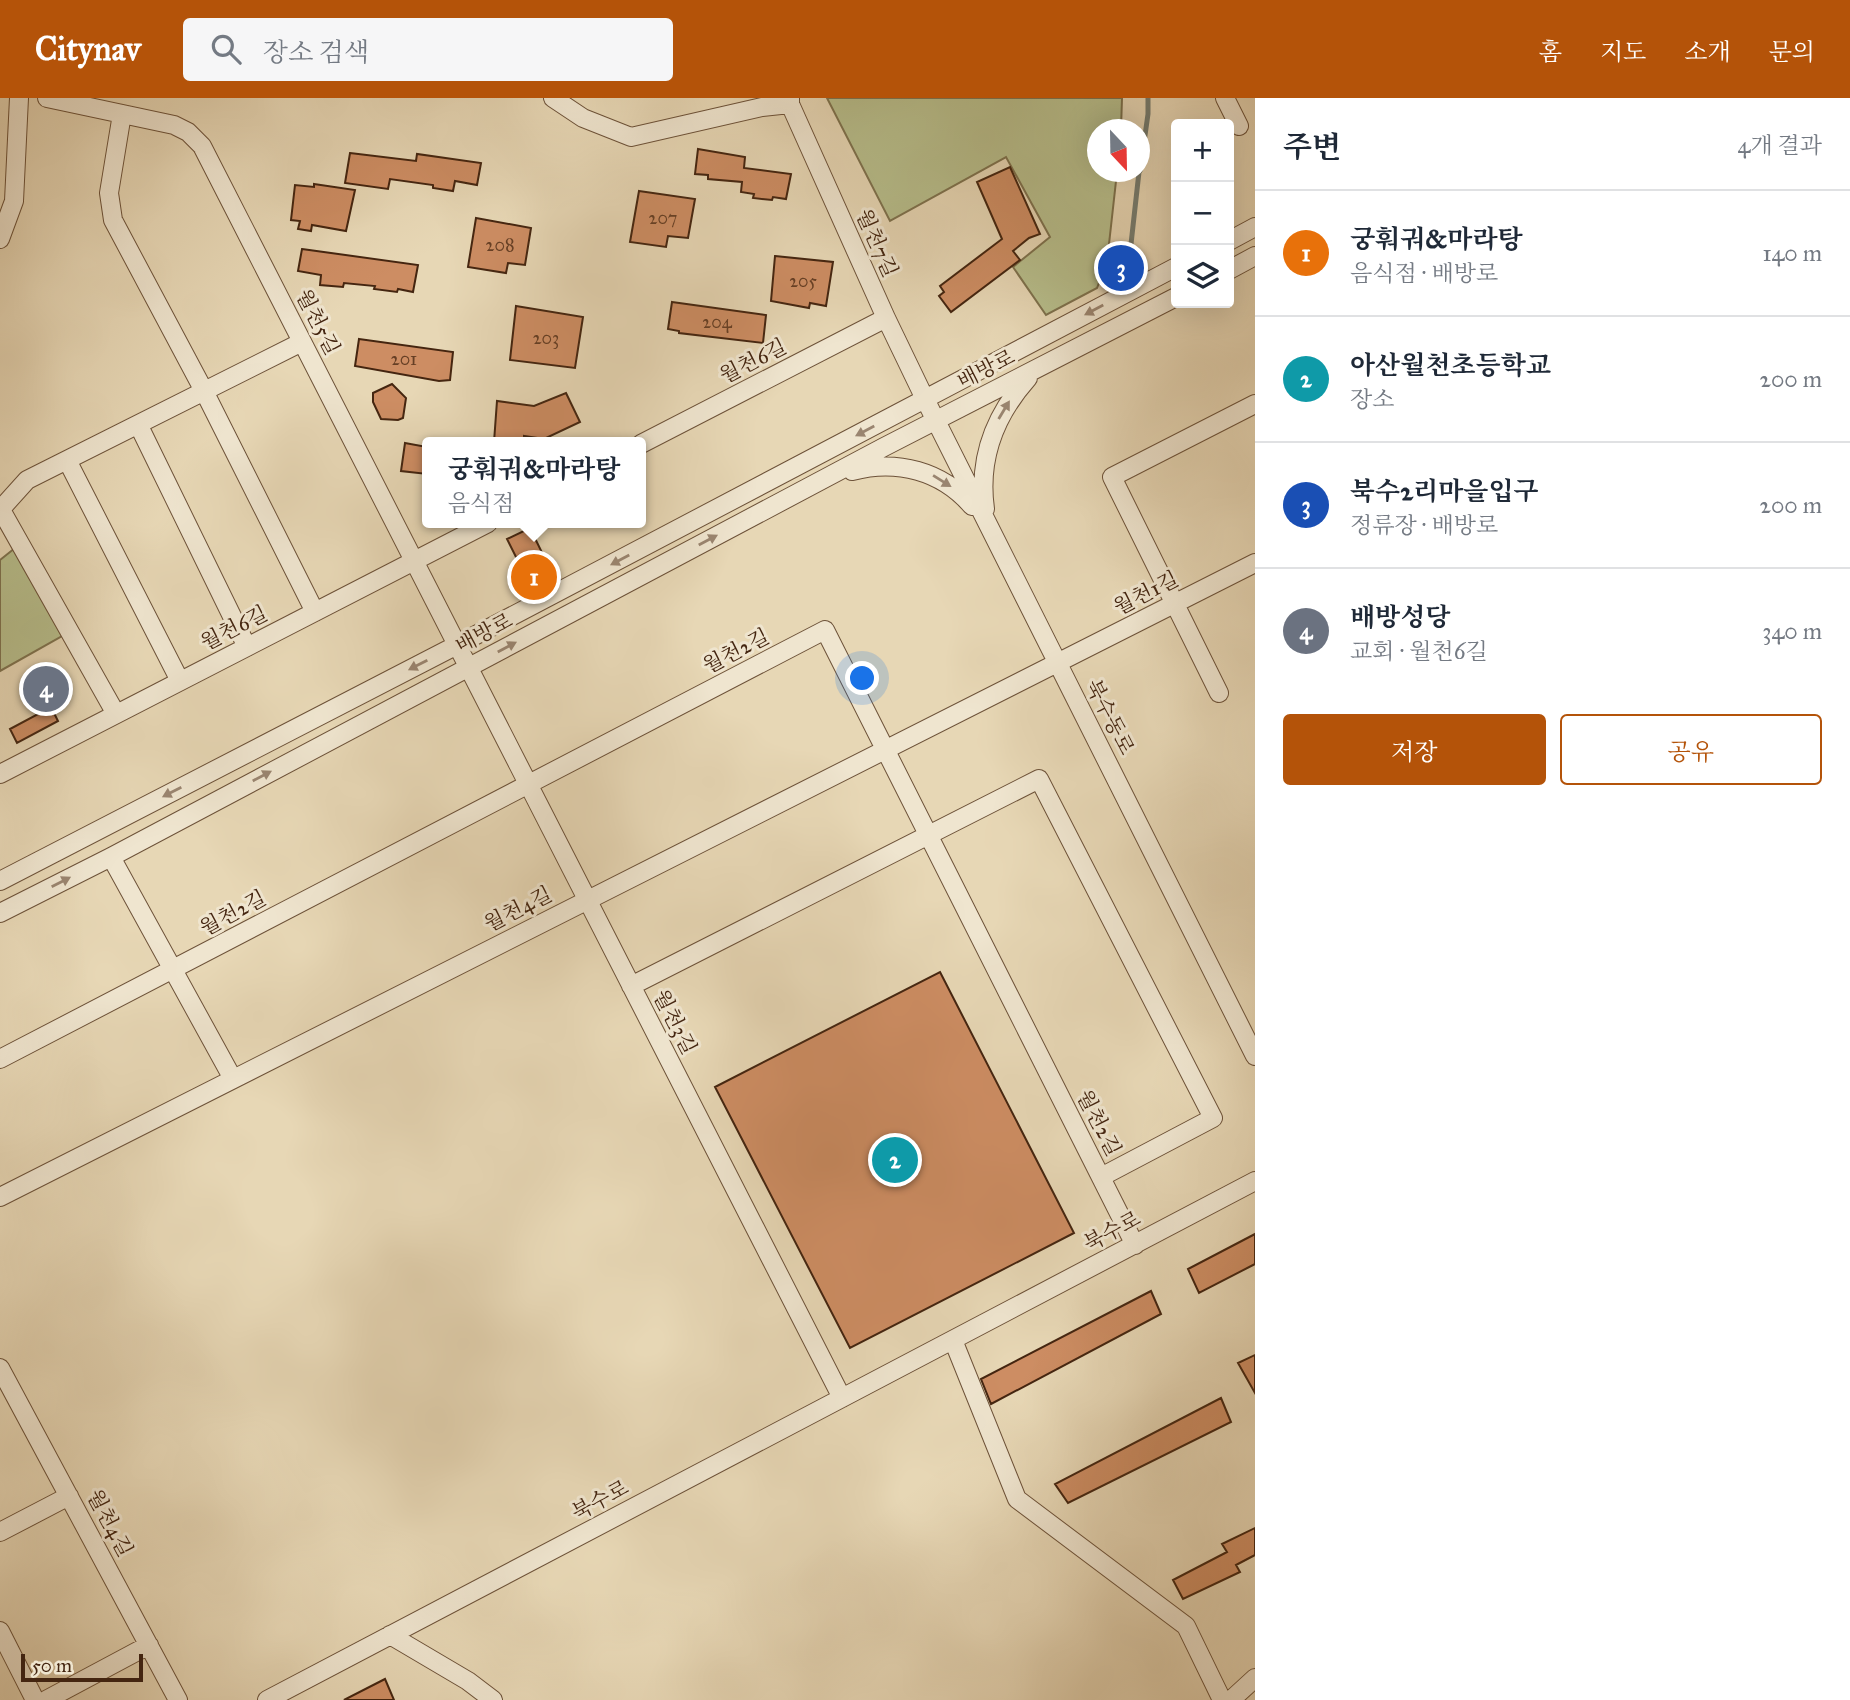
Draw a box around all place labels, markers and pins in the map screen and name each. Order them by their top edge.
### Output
pin: 3 [1098,242,1144,294]
pin: 1 [511,551,557,603]
pin: 4 [23,663,69,715]
pin: 2 [872,1134,918,1186]

